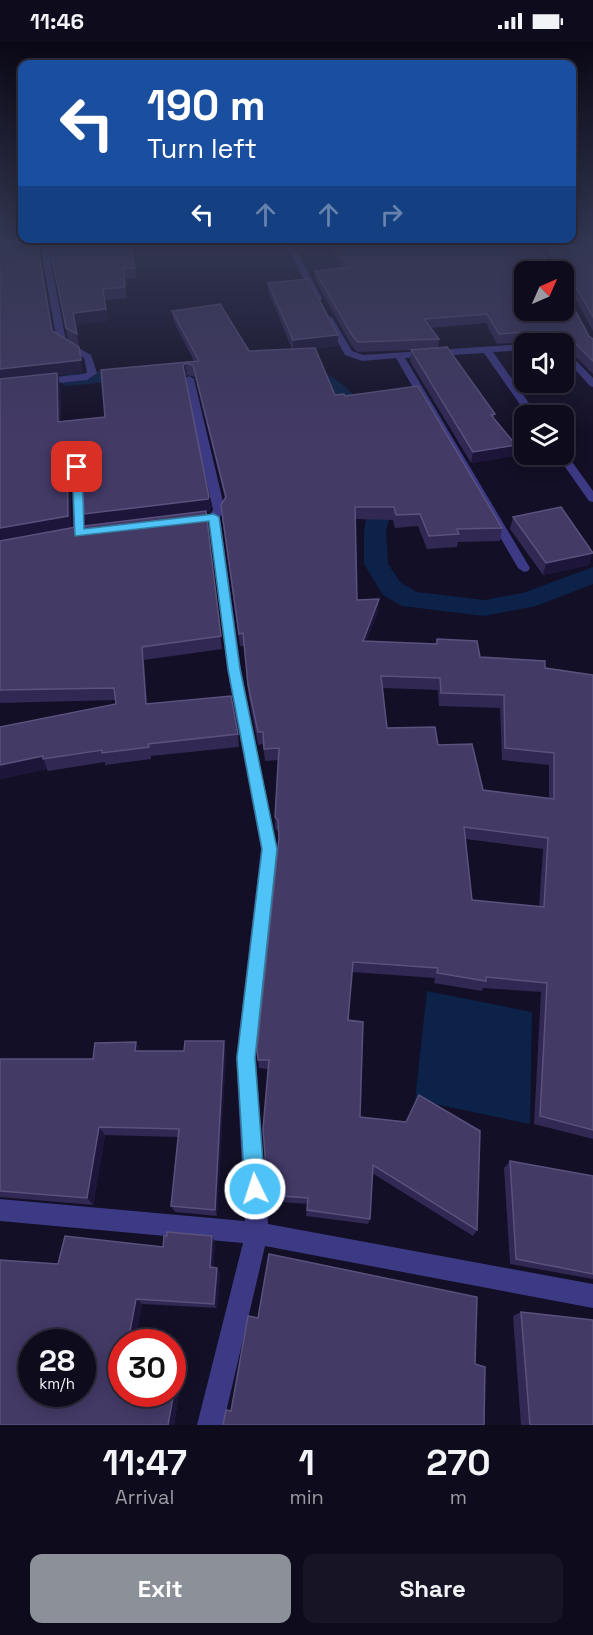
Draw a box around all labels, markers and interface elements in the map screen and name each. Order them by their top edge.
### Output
text: 11:46 [30,7,84,35]
text: 190 m [147,79,266,132]
icon: left [48,84,126,162]
text: Turn left [147,131,257,166]
icon: left [186,198,219,231]
icon: ahead [249,198,282,231]
icon: ahead [312,198,345,231]
icon: right [375,198,408,231]
north arrow [514,261,574,321]
map controls [514,261,574,465]
button: sound [514,333,574,393]
button: layers [514,405,574,465]
pin [51,441,102,492]
icon: arrive [60,450,93,483]
position arrow [223,1157,287,1221]
speed limit sign: 30 [108,1329,186,1407]
text: 28 [39,1341,75,1380]
text: km/h [39,1374,75,1393]
text: 11:47 [102,1440,187,1486]
text: 1 [299,1440,315,1486]
text: 270 [426,1440,491,1486]
text: Arrival [115,1484,174,1510]
text: min [290,1484,324,1510]
text: m [450,1484,467,1510]
button: Exit [30,1554,291,1623]
button: Share [303,1554,563,1623]

